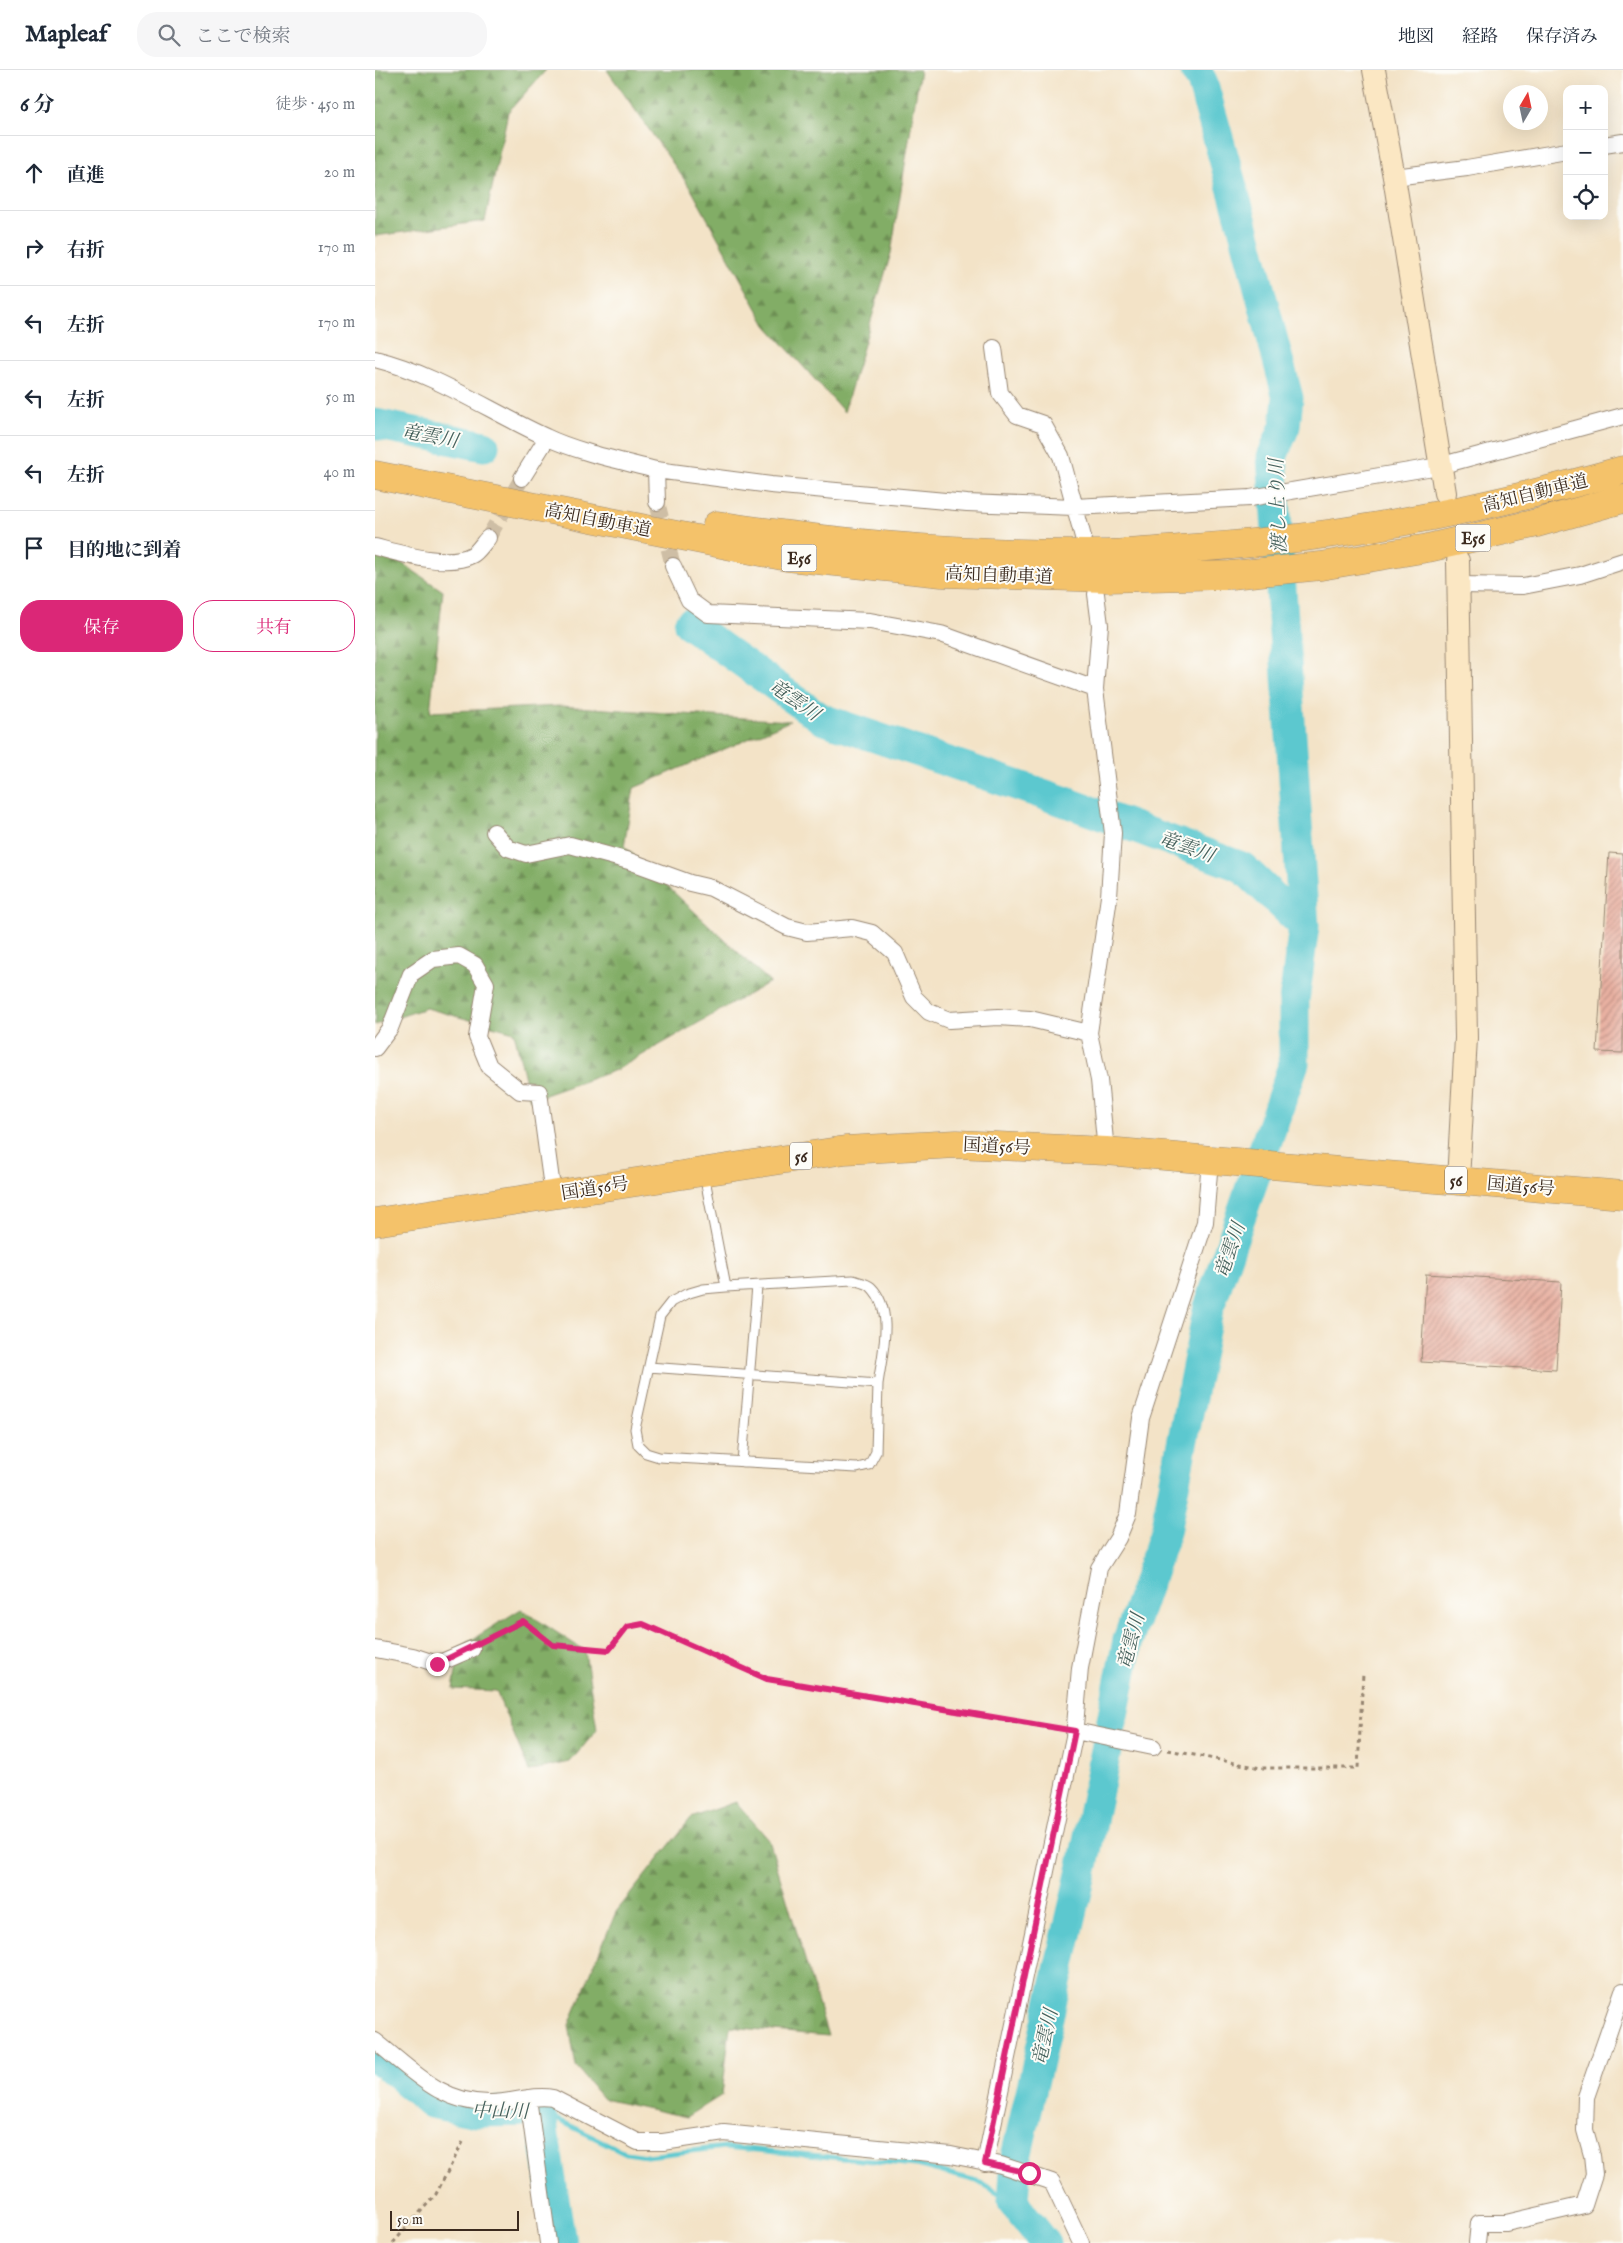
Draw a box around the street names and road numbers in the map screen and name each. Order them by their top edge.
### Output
street label: 高知自動車道 [1480,470,1591,519]
street label: 高知自動車道 [543,500,653,543]
road number: E56 [1455,524,1491,552]
road number: E56 [781,544,817,572]
street label: 高知自動車道 [945,563,1053,590]
street label: 国道56号 [962,1134,1032,1161]
road number: 56 [790,1142,812,1170]
road number: 56 [1445,1166,1467,1194]
street label: 国道56号 [560,1173,631,1206]
street label: 国道56号 [1486,1173,1556,1202]

